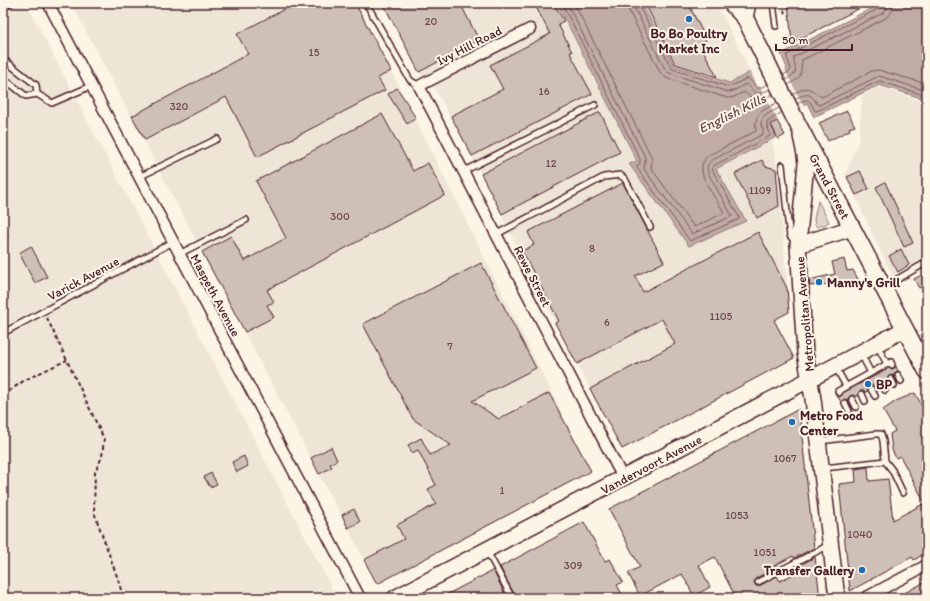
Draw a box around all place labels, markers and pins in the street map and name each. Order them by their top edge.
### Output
marker: Bo Bo Poultry Market Inc [684,14,694,24]
place label: Bo Bo Poultry Market Inc [651,26,728,56]
place label: Manny's Grill [827,275,900,291]
marker: Manny's Grill [814,277,824,287]
place label: BP [876,377,892,392]
marker: BP [863,379,873,389]
place label: Metro Food Center [800,408,864,438]
marker: Metro Food Center [787,417,797,427]
place label: Transfer Gallery [763,563,855,579]
marker: Transfer Gallery [857,565,867,575]

